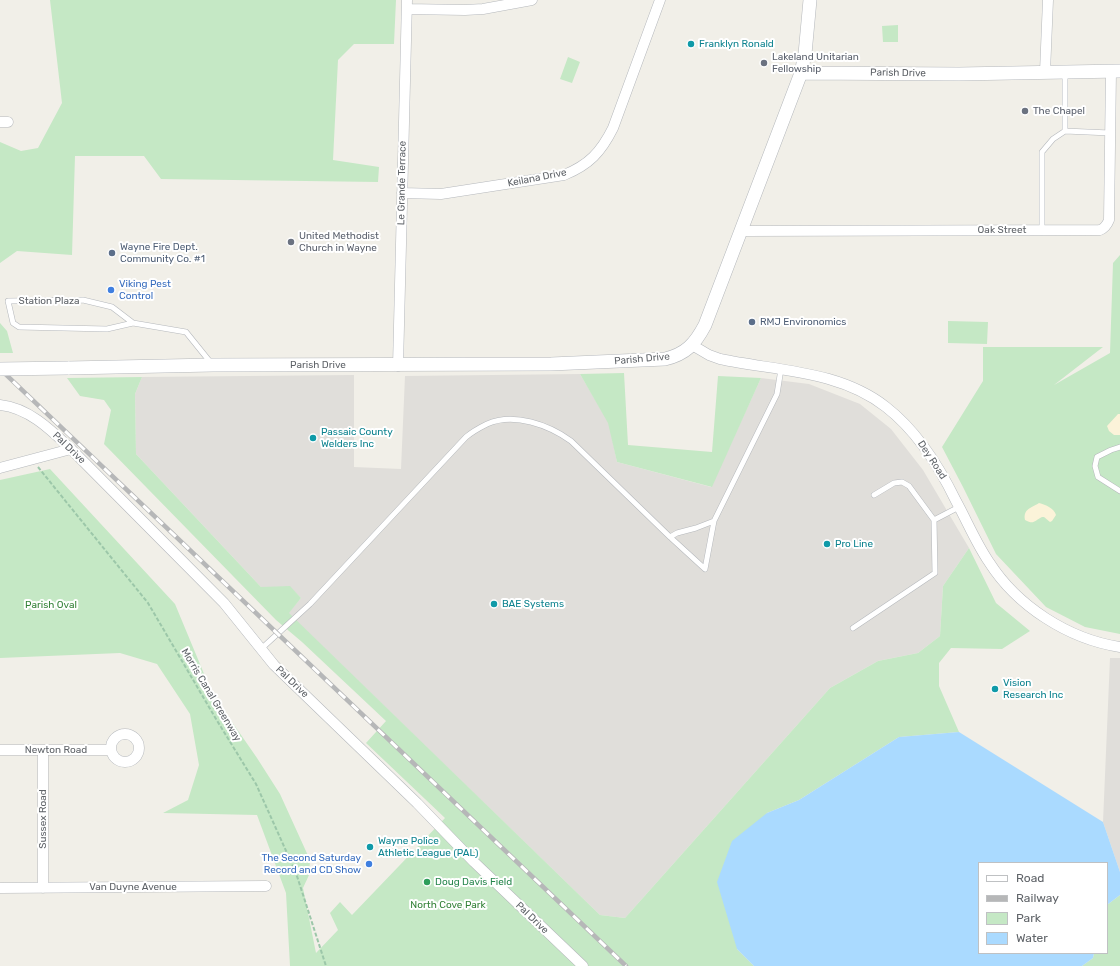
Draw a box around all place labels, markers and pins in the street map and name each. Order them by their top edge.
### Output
place label: Franklyn Ronald [699,38,774,50]
marker: Franklyn Ronald [686,39,696,49]
place label: Lakeland Unitarian Fellowship [772,51,859,74]
marker: Lakeland Unitarian Fellowship [759,58,769,68]
place label: The Chapel [1033,105,1085,117]
marker: The Chapel [1020,106,1030,116]
place label: United Methodist Church in Wayne [299,230,379,254]
marker: United Methodist Church in Wayne [286,237,296,247]
place label: Wayne Fire Dept. Community Co. #1 [120,241,205,264]
marker: Wayne Fire Dept. Community Co. #1 [107,248,117,258]
place label: Viking Pest Control [119,278,171,302]
marker: Viking Pest Control [106,285,116,295]
place label: RMJ Environomics [760,316,846,328]
marker: RMJ Environomics [747,317,757,327]
place label: Passaic County Welders Inc [321,426,393,450]
marker: Passaic County Welders Inc [308,433,318,443]
place label: Pro Line [835,538,873,550]
marker: Pro Line [822,539,832,549]
place label: BAE Systems [502,598,564,610]
marker: BAE Systems [489,599,499,609]
place label: Vision Research Inc [1003,677,1063,700]
marker: Vision Research Inc [990,684,1000,694]
place label: Wayne Police Athletic League (PAL) [378,835,478,858]
marker: Wayne Police Athletic League (PAL) [365,842,375,852]
place label: The Second Saturday Record and CD Show [262,852,361,876]
marker: The Second Saturday Record and CD Show [364,859,374,869]
place label: Doug Davis Field [435,876,512,888]
marker: Doug Davis Field [422,877,432,887]

